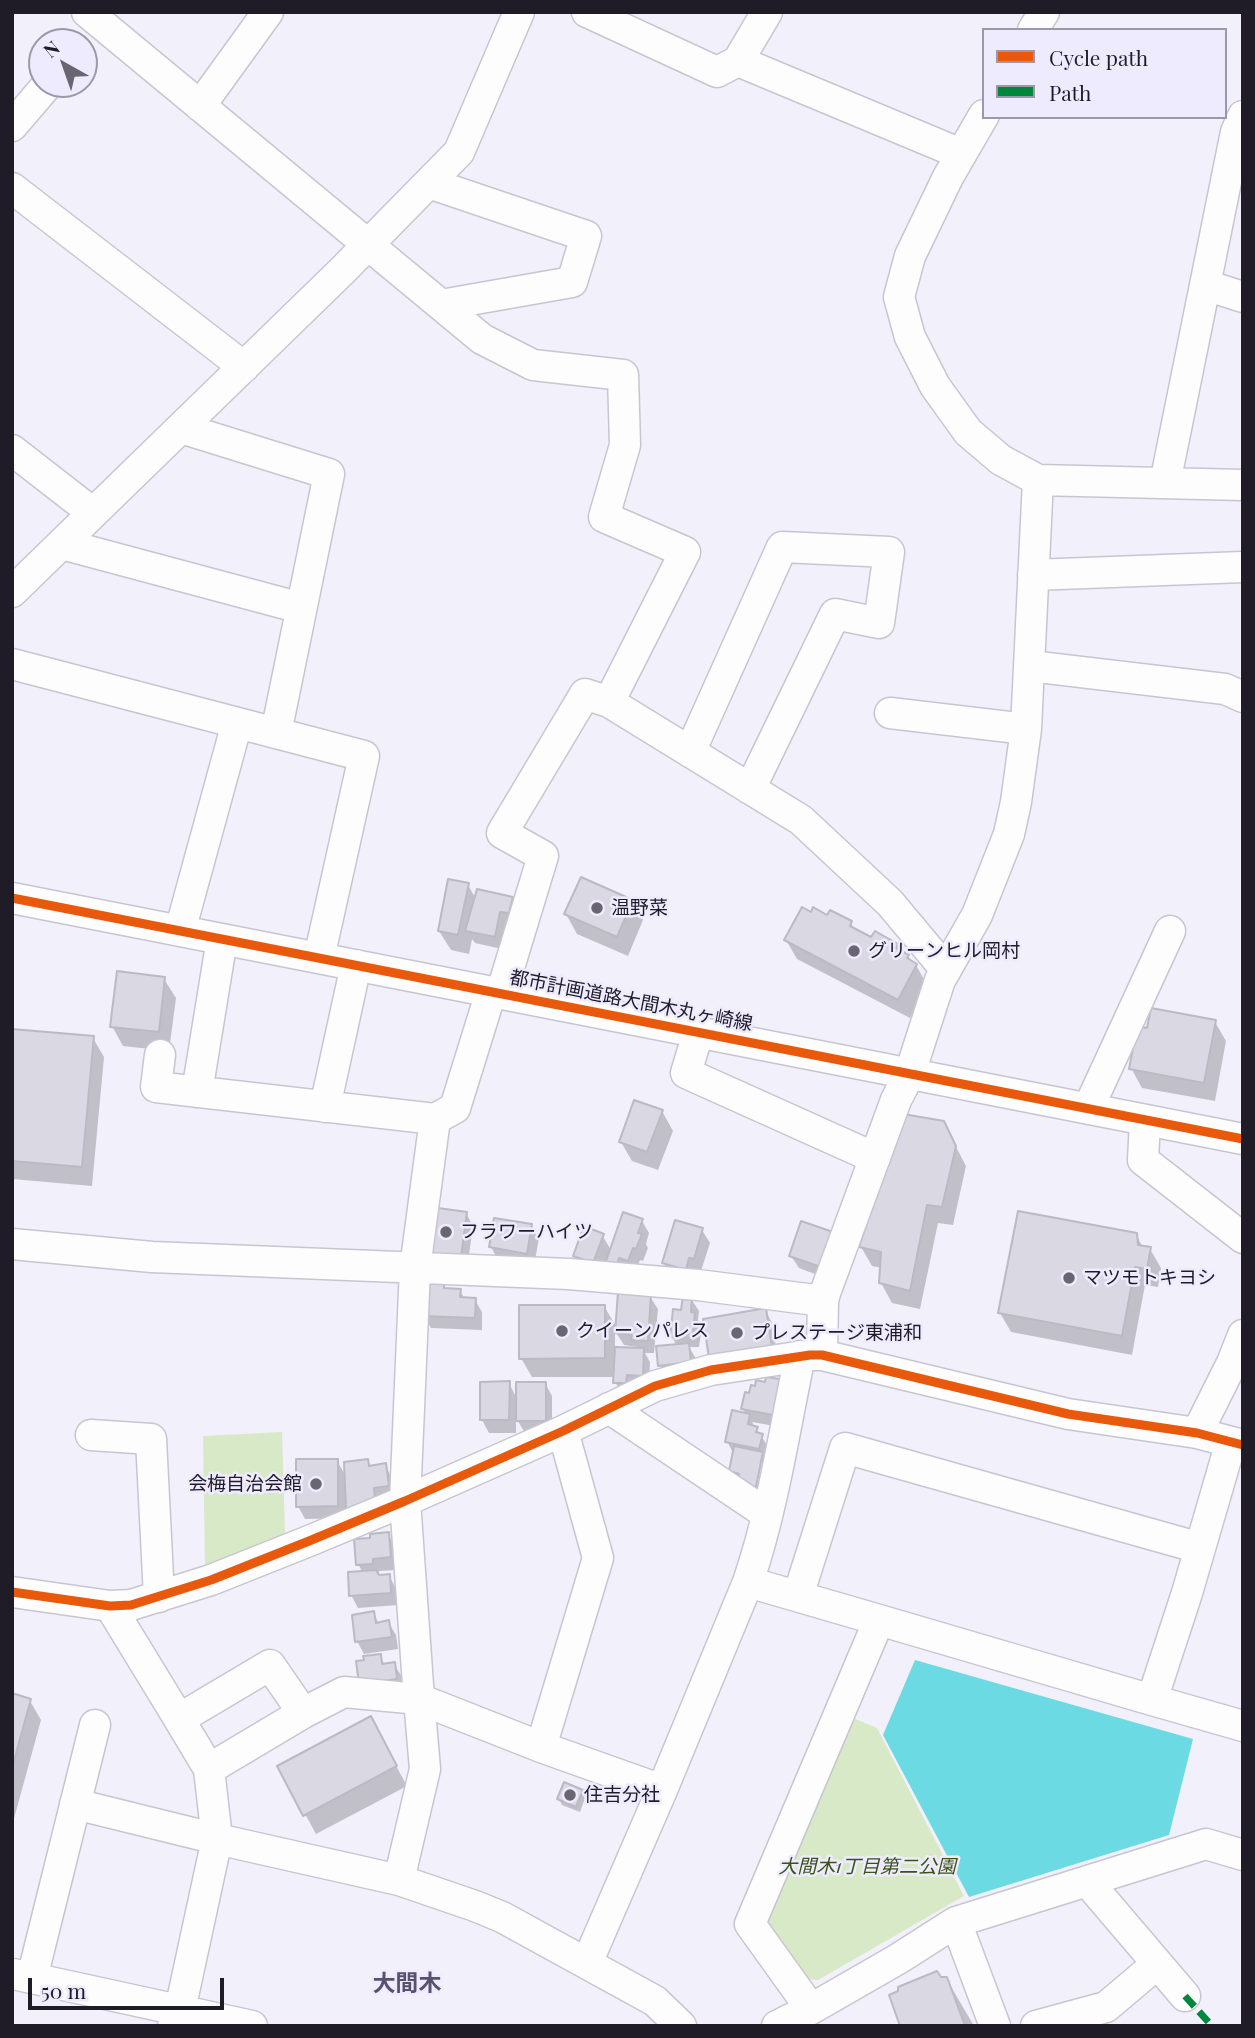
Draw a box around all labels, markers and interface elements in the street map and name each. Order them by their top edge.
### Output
north arrow [28,28,98,98]
legend [982,28,1227,119]
text: N [37,34,64,63]
text: Cycle path [1049,43,1148,71]
text: Path [1049,78,1091,106]
place label: 温野菜 [611,897,668,919]
marker: 温野菜 [589,900,605,916]
place label: グリーンヒル岡村 [868,940,1020,962]
marker: グリーンヒル岡村 [846,943,862,959]
street label: 都市計画道路大間木丸ヶ崎線 [508,966,754,1036]
place label: フラワーハイツ [460,1221,593,1243]
marker: フラワーハイツ [438,1224,454,1240]
place label: マツモトキヨシ [1083,1267,1216,1289]
marker: マツモトキヨシ [1061,1270,1077,1286]
place label: クイーンパレス [576,1320,709,1342]
place label: プレステージ東浦和 [751,1322,922,1344]
marker: クイーンパレス [554,1323,570,1339]
marker: プレステージ東浦和 [729,1325,745,1341]
place label: 会梅自治会館 [188,1473,302,1495]
marker: 会梅自治会館 [308,1476,324,1492]
place label: 住吉分社 [584,1784,660,1806]
marker: 住吉分社 [562,1787,578,1803]
park label: 大間木1丁目第二公園 [778,1856,956,1878]
scale bar [32,1965,228,2009]
district label: 大間木 [373,1970,441,1998]
text: 50 m [41,1976,86,2004]

